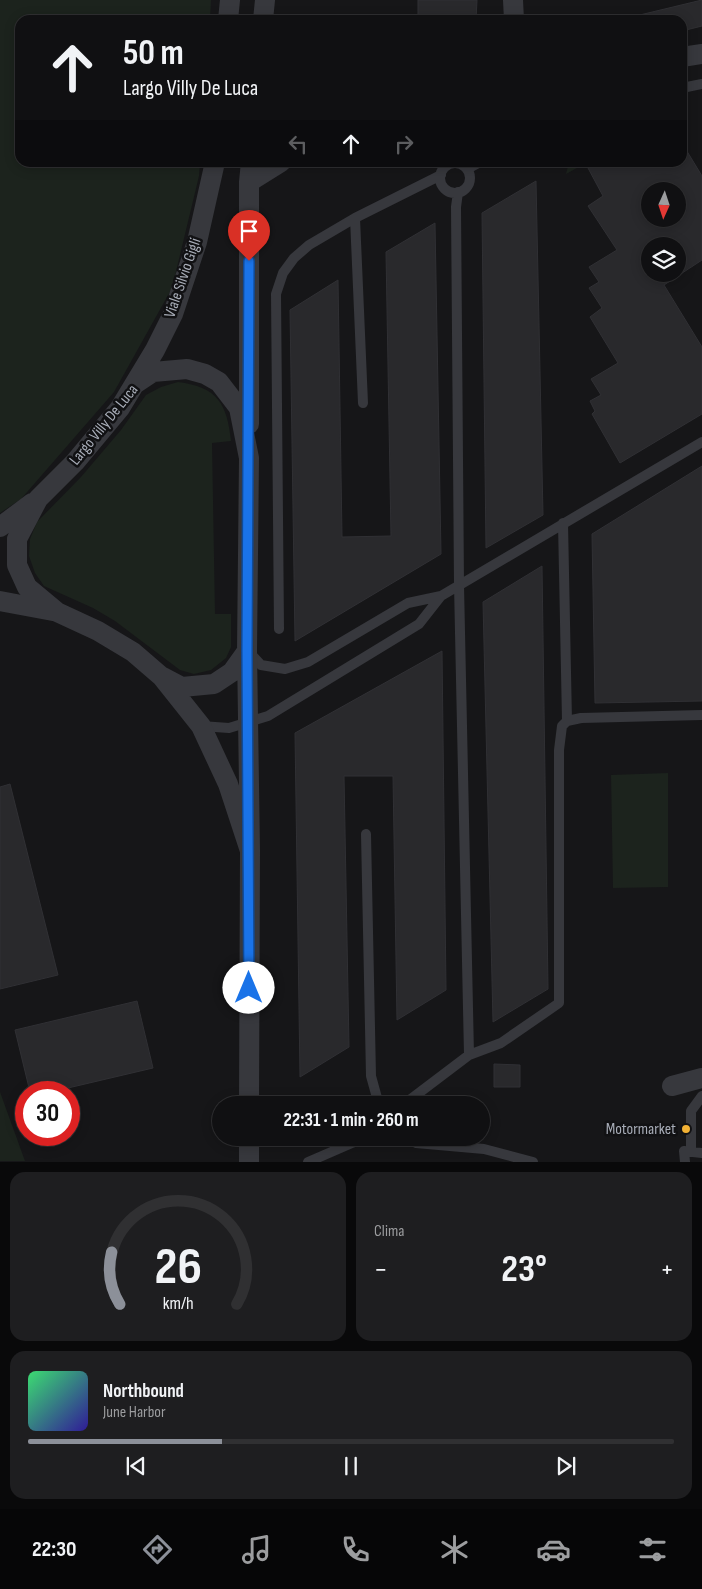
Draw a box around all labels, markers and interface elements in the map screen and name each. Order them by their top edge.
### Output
text: 50 m [123,32,184,75]
icon: ahead [40,35,105,100]
text: Largo Villy De Luca [123,75,258,102]
icon: left [284,130,312,158]
icon: ahead [337,130,365,158]
icon: right [390,130,418,158]
north arrow [641,182,686,228]
map controls [641,182,686,282]
pin [228,210,270,261]
icon: arrive [235,217,263,245]
street label: Viale Silvio Gigli [160,236,206,320]
button: layers [641,237,686,282]
street label: Largo Villy De Luca [66,381,142,469]
position arrow [222,961,274,1013]
speed limit sign: 30 [15,1081,80,1146]
text: 22:31 · 1 min · 260 m [284,1109,419,1132]
place label: Motormarket [606,1120,676,1139]
marker: Motormarket [680,1123,692,1135]
text: Clima [374,1222,404,1241]
text: 26 [154,1236,202,1299]
text: 23° [501,1247,547,1292]
text: − [374,1253,388,1286]
text: + [660,1253,674,1286]
text: km/h [163,1293,193,1314]
text: Northbound [103,1380,184,1403]
text: June Harbor [103,1403,166,1422]
icon: previous [122,1452,150,1480]
icon: pause [337,1452,365,1480]
icon: next [552,1452,580,1480]
icon: directions [140,1532,175,1567]
icon: music [239,1532,274,1567]
icon: phone [338,1532,373,1567]
icon: climate [437,1532,472,1567]
icon: car [536,1532,571,1567]
icon: filters [635,1532,670,1567]
text: 22:30 [32,1536,76,1563]

